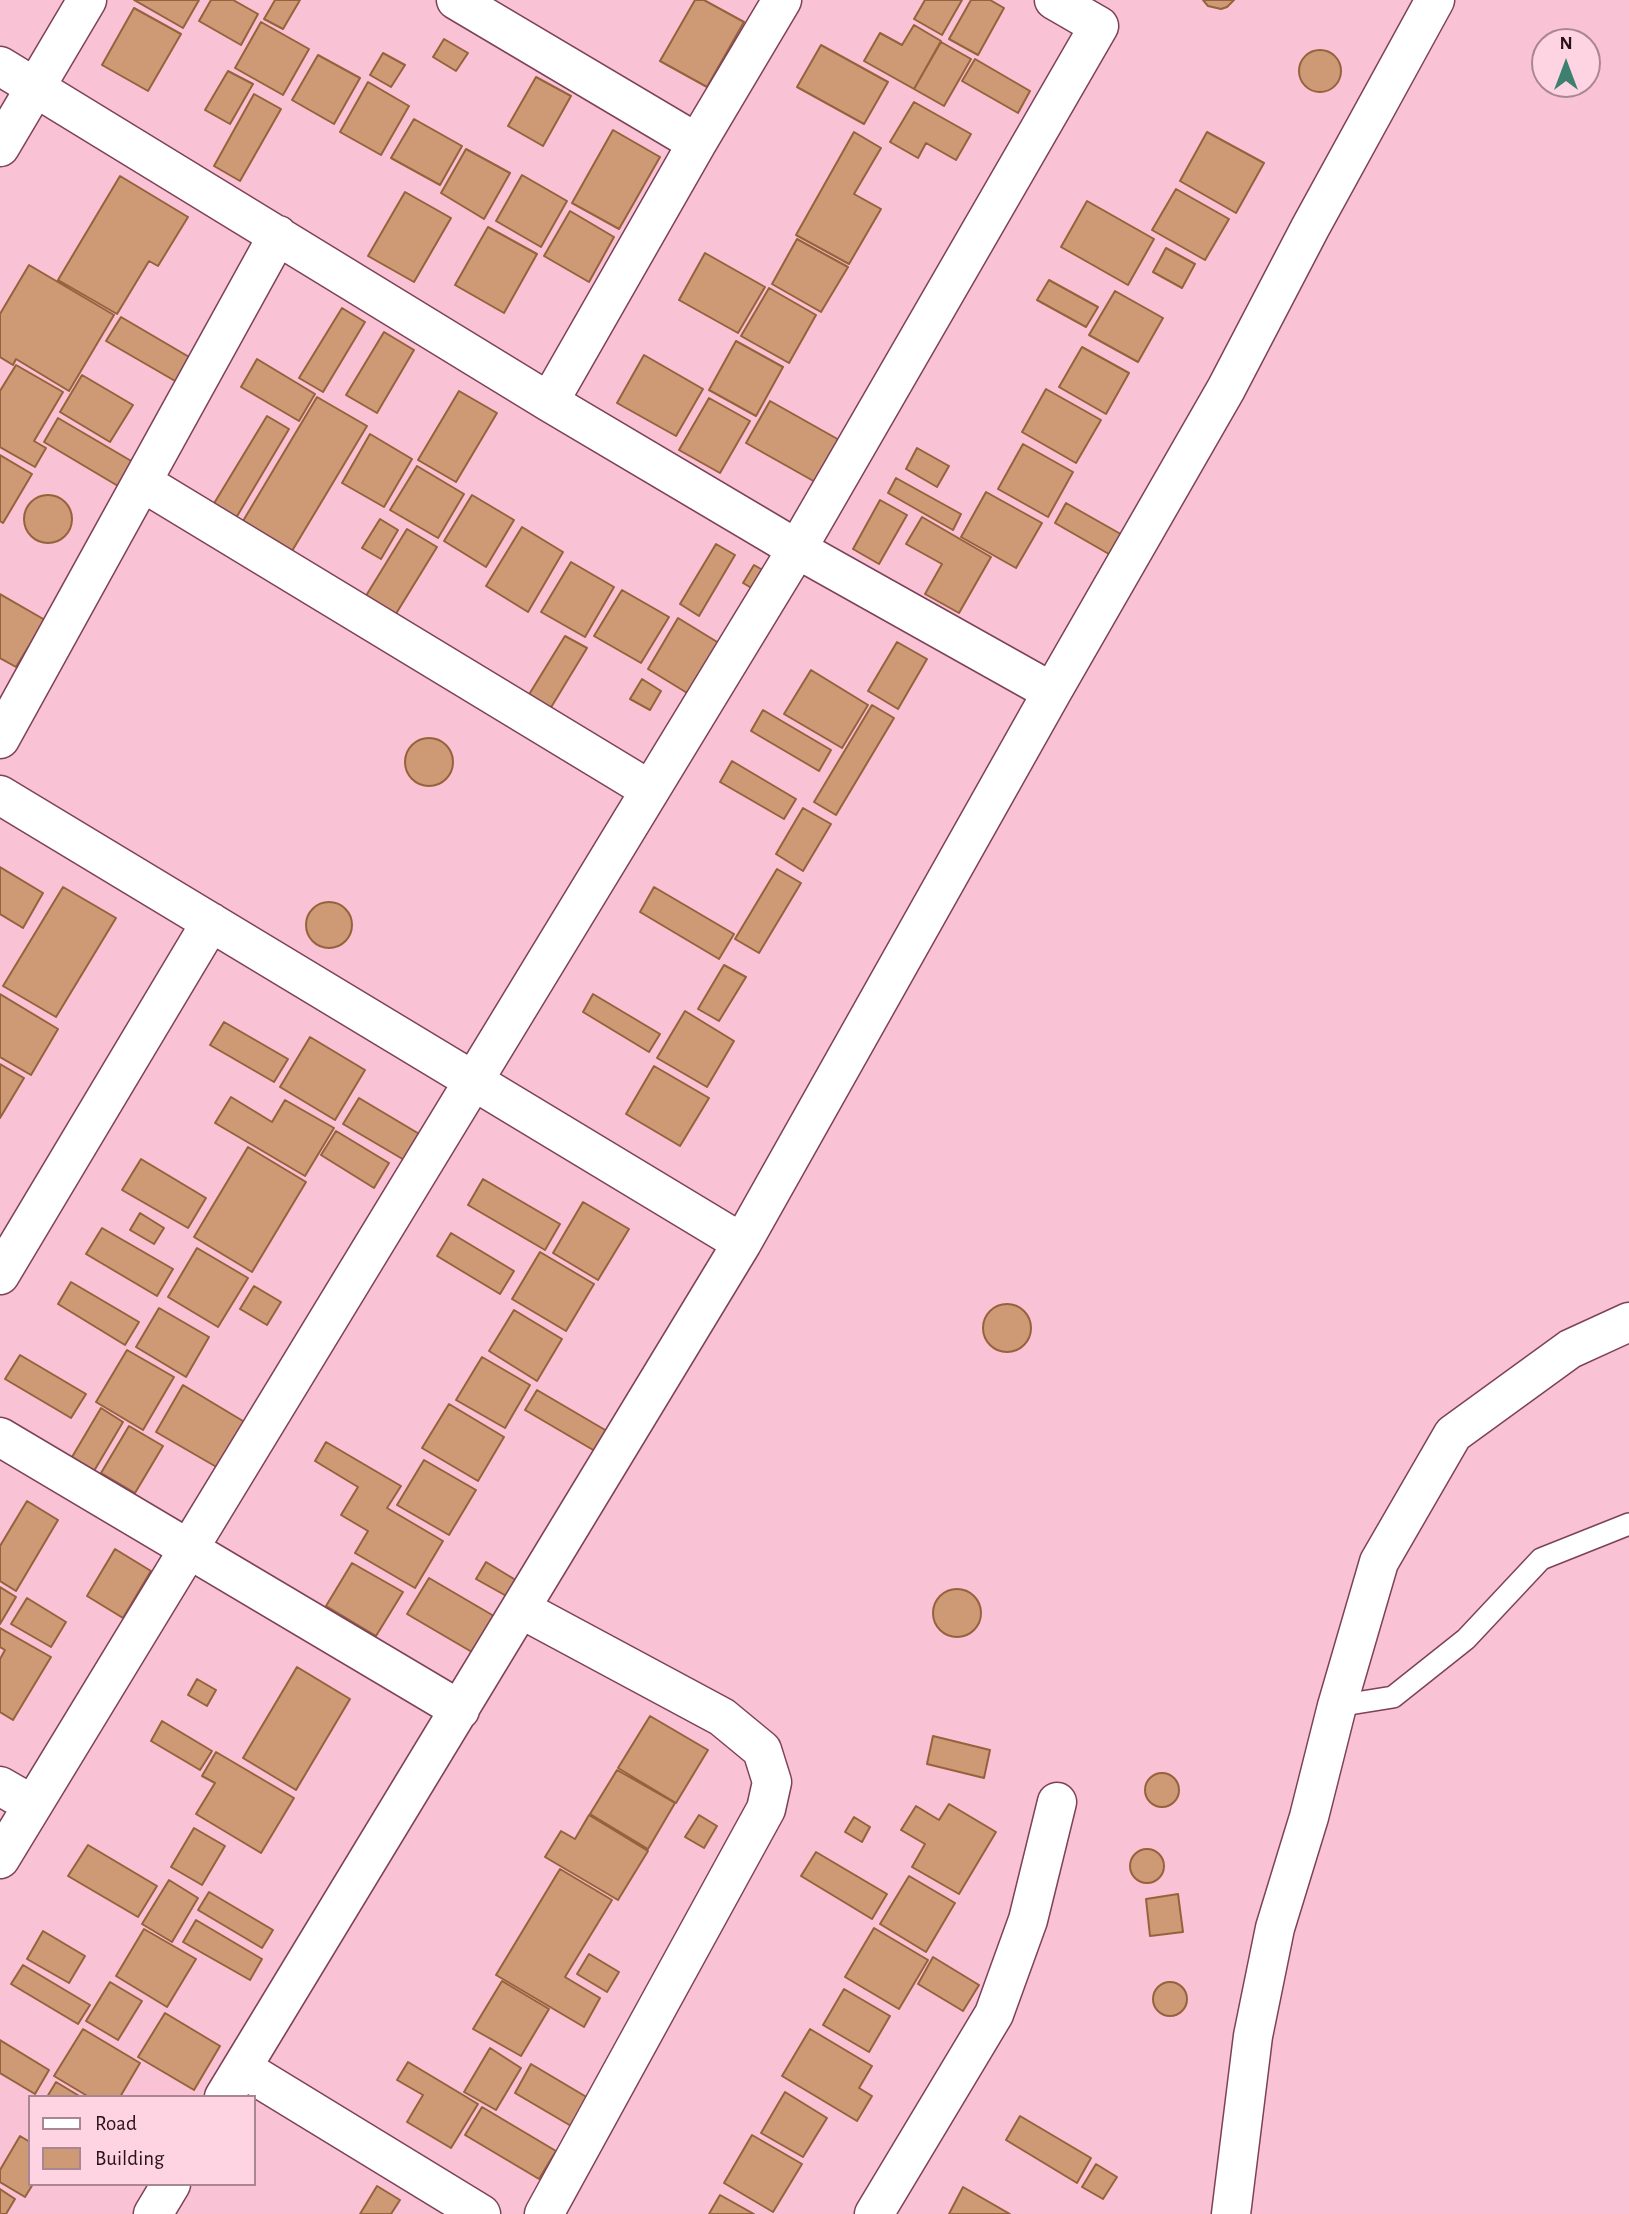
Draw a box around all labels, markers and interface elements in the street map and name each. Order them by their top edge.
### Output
north arrow [1531,28,1601,98]
text: N [1559,34,1573,53]
legend [28,2095,256,2186]
text: Road [95,2113,137,2134]
text: Building [95,2148,164,2169]

